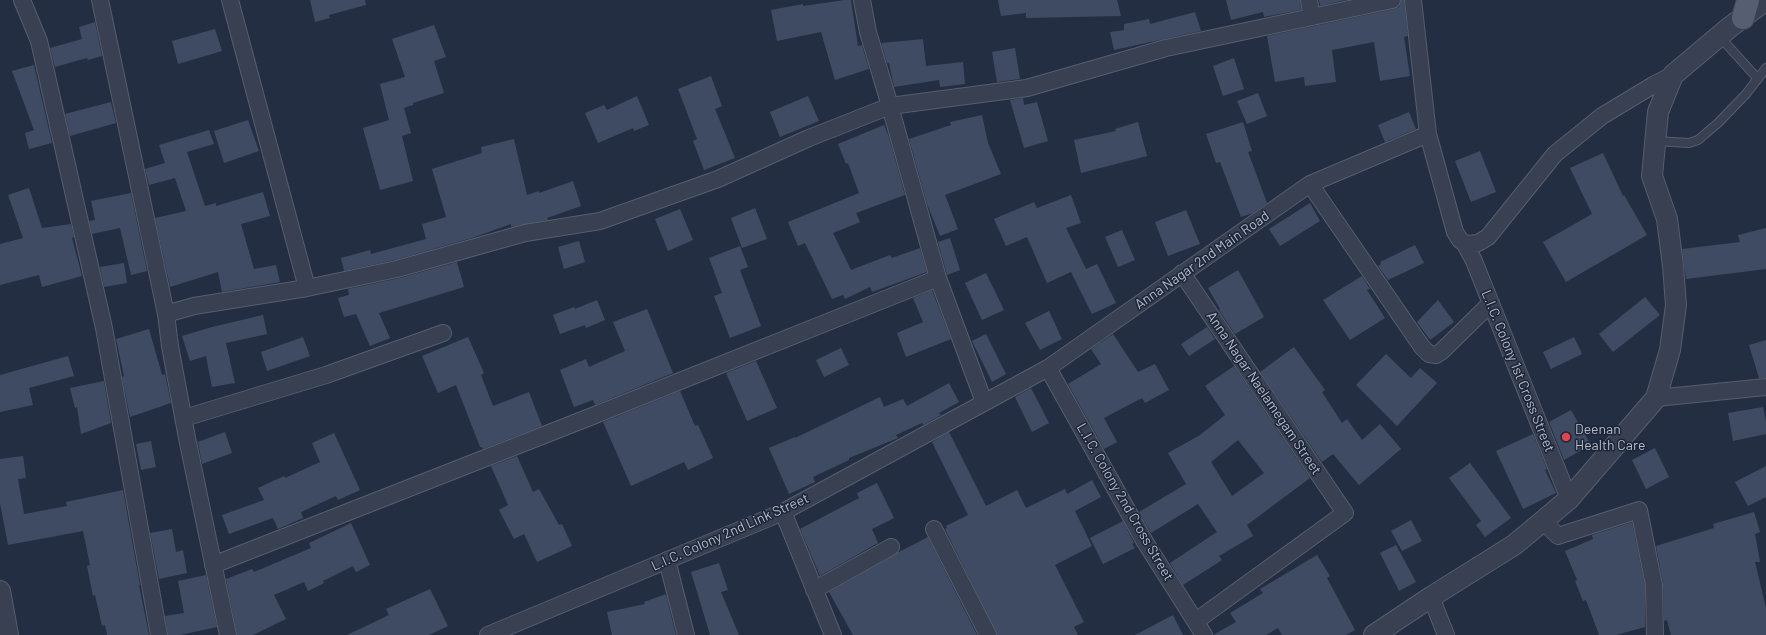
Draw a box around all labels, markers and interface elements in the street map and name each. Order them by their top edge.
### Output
street label: Anna Nagar 2nd Main Road [1132,207,1272,313]
street label: L.I.C. Colony 1st Cross Street [1478,288,1558,454]
street label: Anna Nagar Naelamegam Street [1203,308,1325,478]
street label: L.I.C. Colony 2nd Cross Street [1073,420,1177,584]
place label: Deenan Health Care [1575,421,1645,454]
marker: Deenan Health Care [1560,431,1572,443]
street label: L.I.C. Colony 2nd Link Street [649,490,811,574]

